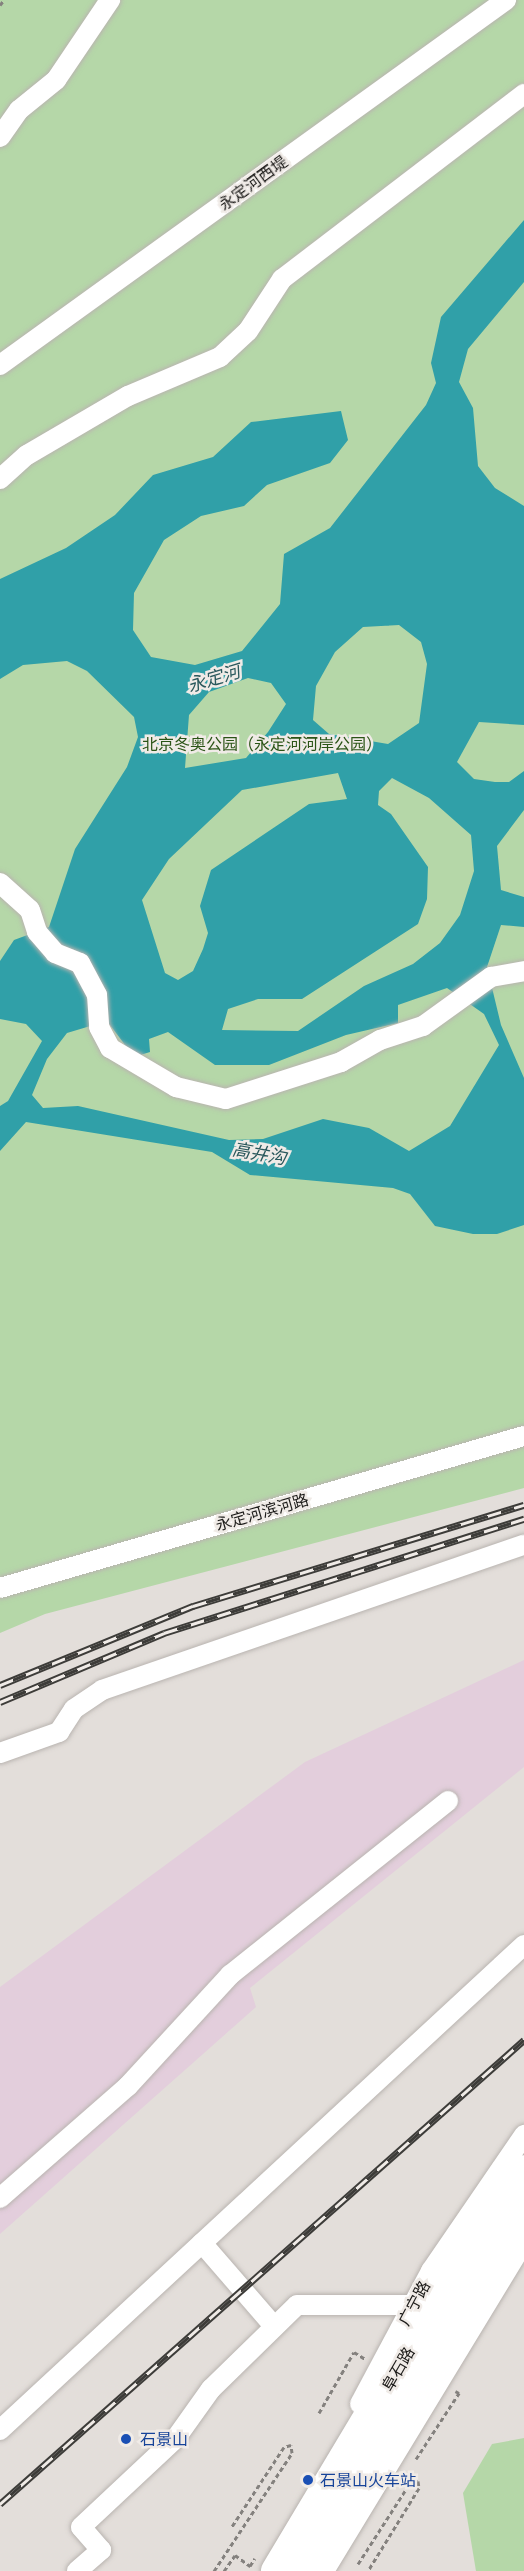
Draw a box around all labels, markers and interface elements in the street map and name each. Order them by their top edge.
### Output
street label: 永定河西堤 [215,152,291,214]
water label: 永定河 [185,661,243,697]
park label: 北京冬奥公园（永定河河岸公园） [142,734,382,754]
water label: 高井沟 [231,1139,287,1169]
street label: 永定河滨河路 [213,1490,311,1534]
street label: 广宁路 [394,2277,434,2329]
street label: 阜石路 [378,2343,418,2395]
place label: 石景山 [140,2429,188,2449]
marker: 石景山 [117,2430,135,2448]
place label: 石景山火车站 [320,2470,416,2490]
marker: 石景山火车站 [301,2473,315,2487]

